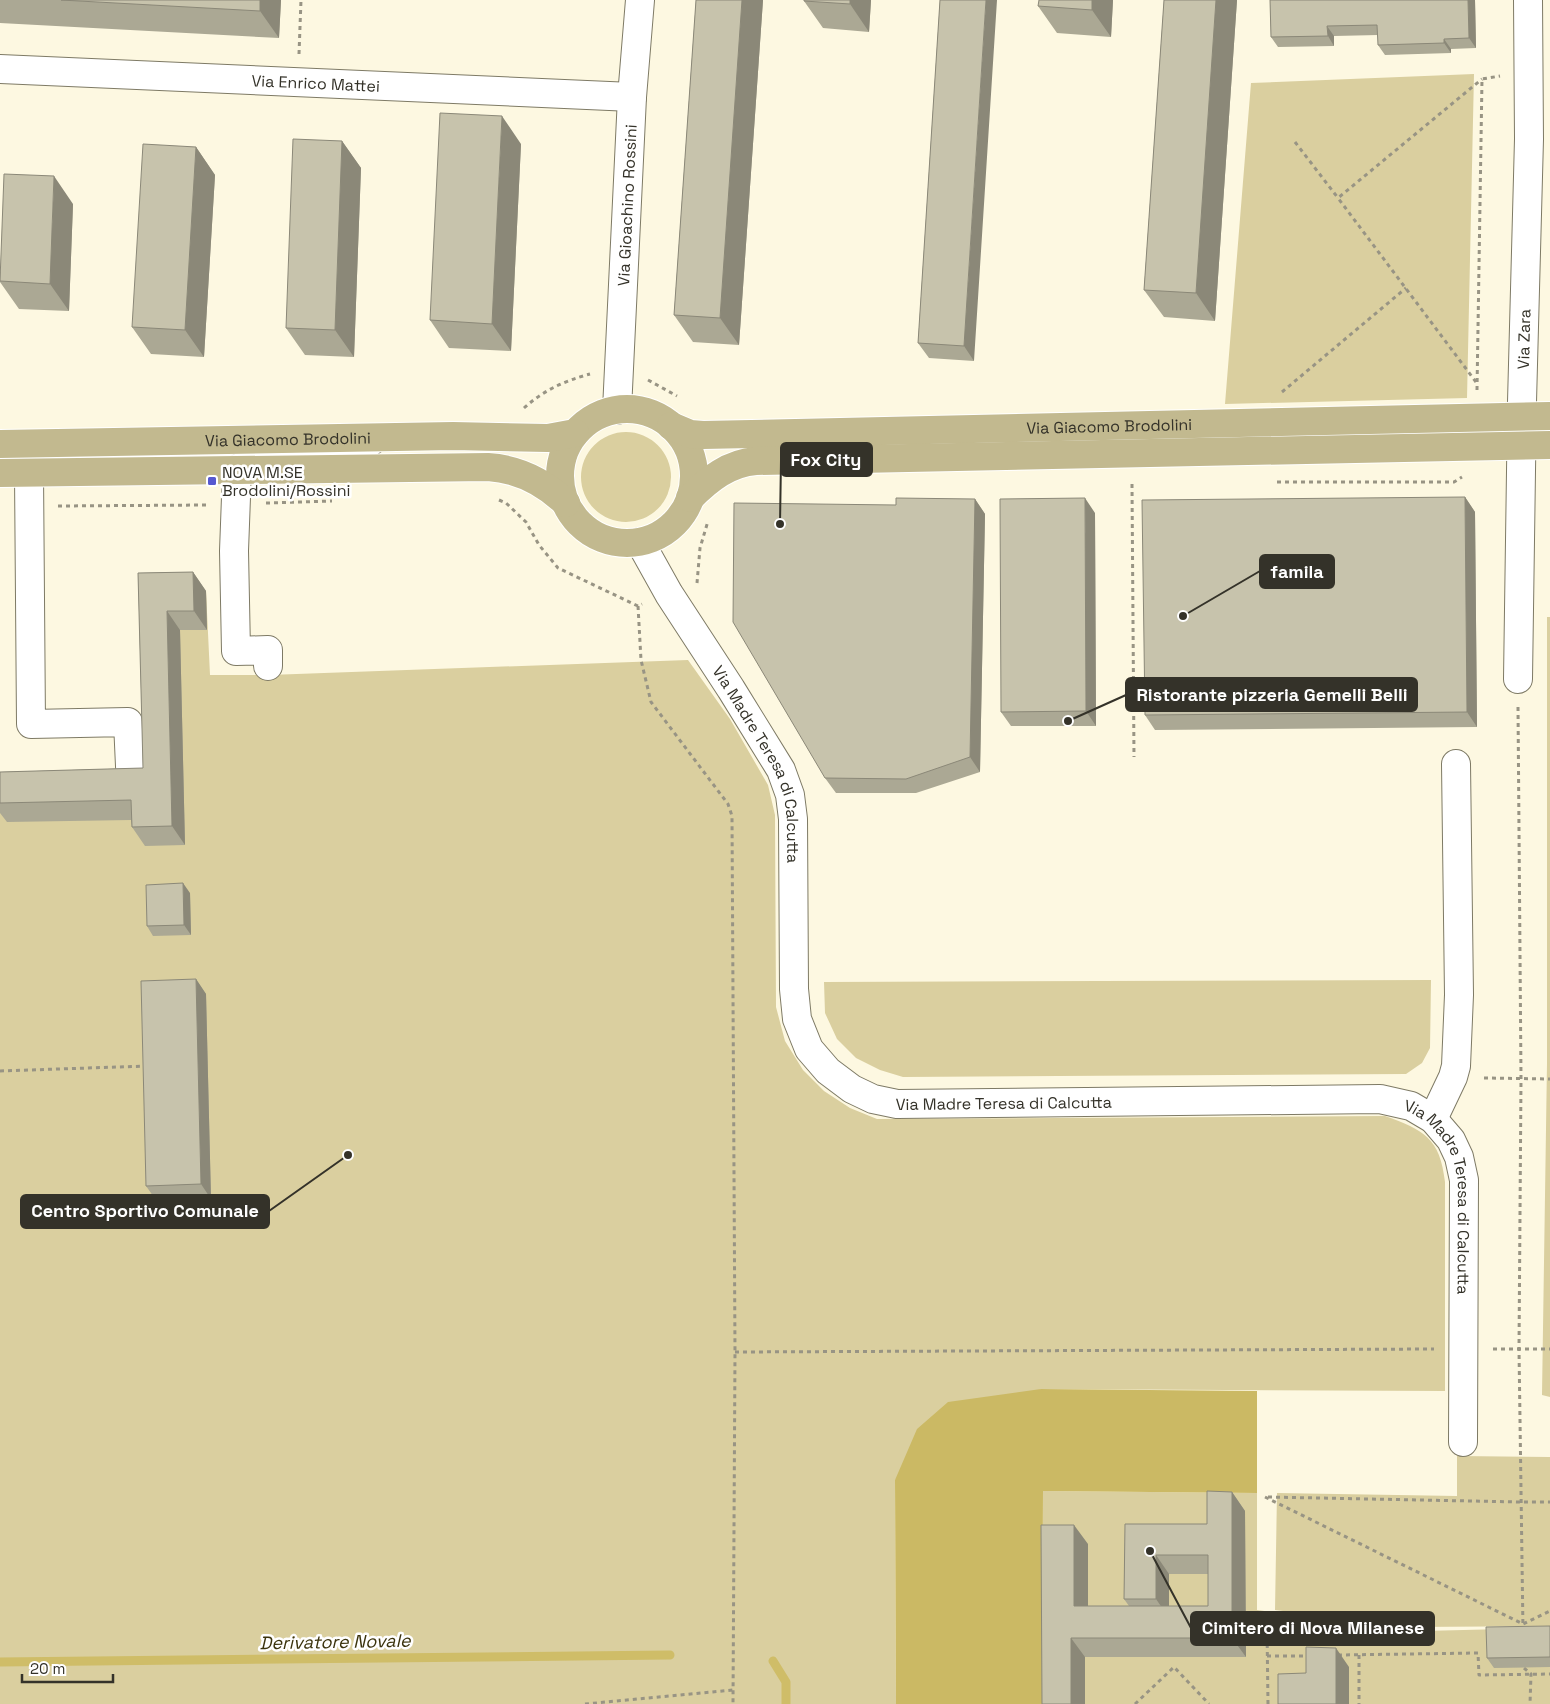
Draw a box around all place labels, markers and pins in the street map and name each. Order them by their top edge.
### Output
callout: Fox City [781,443,872,476]
place label: NOVA M.SE Brodolini/Rossini [222,462,350,501]
marker: NOVA M.SE Brodolini/Rossini [206,475,218,487]
callout: famila [1260,555,1334,588]
callout: Ristorante pizzeria Gemelli Belli [1126,678,1417,711]
callout: Centro Sportivo Comunale [21,1195,269,1228]
callout: Cimitero di Nova Milanese [1191,1612,1434,1645]

